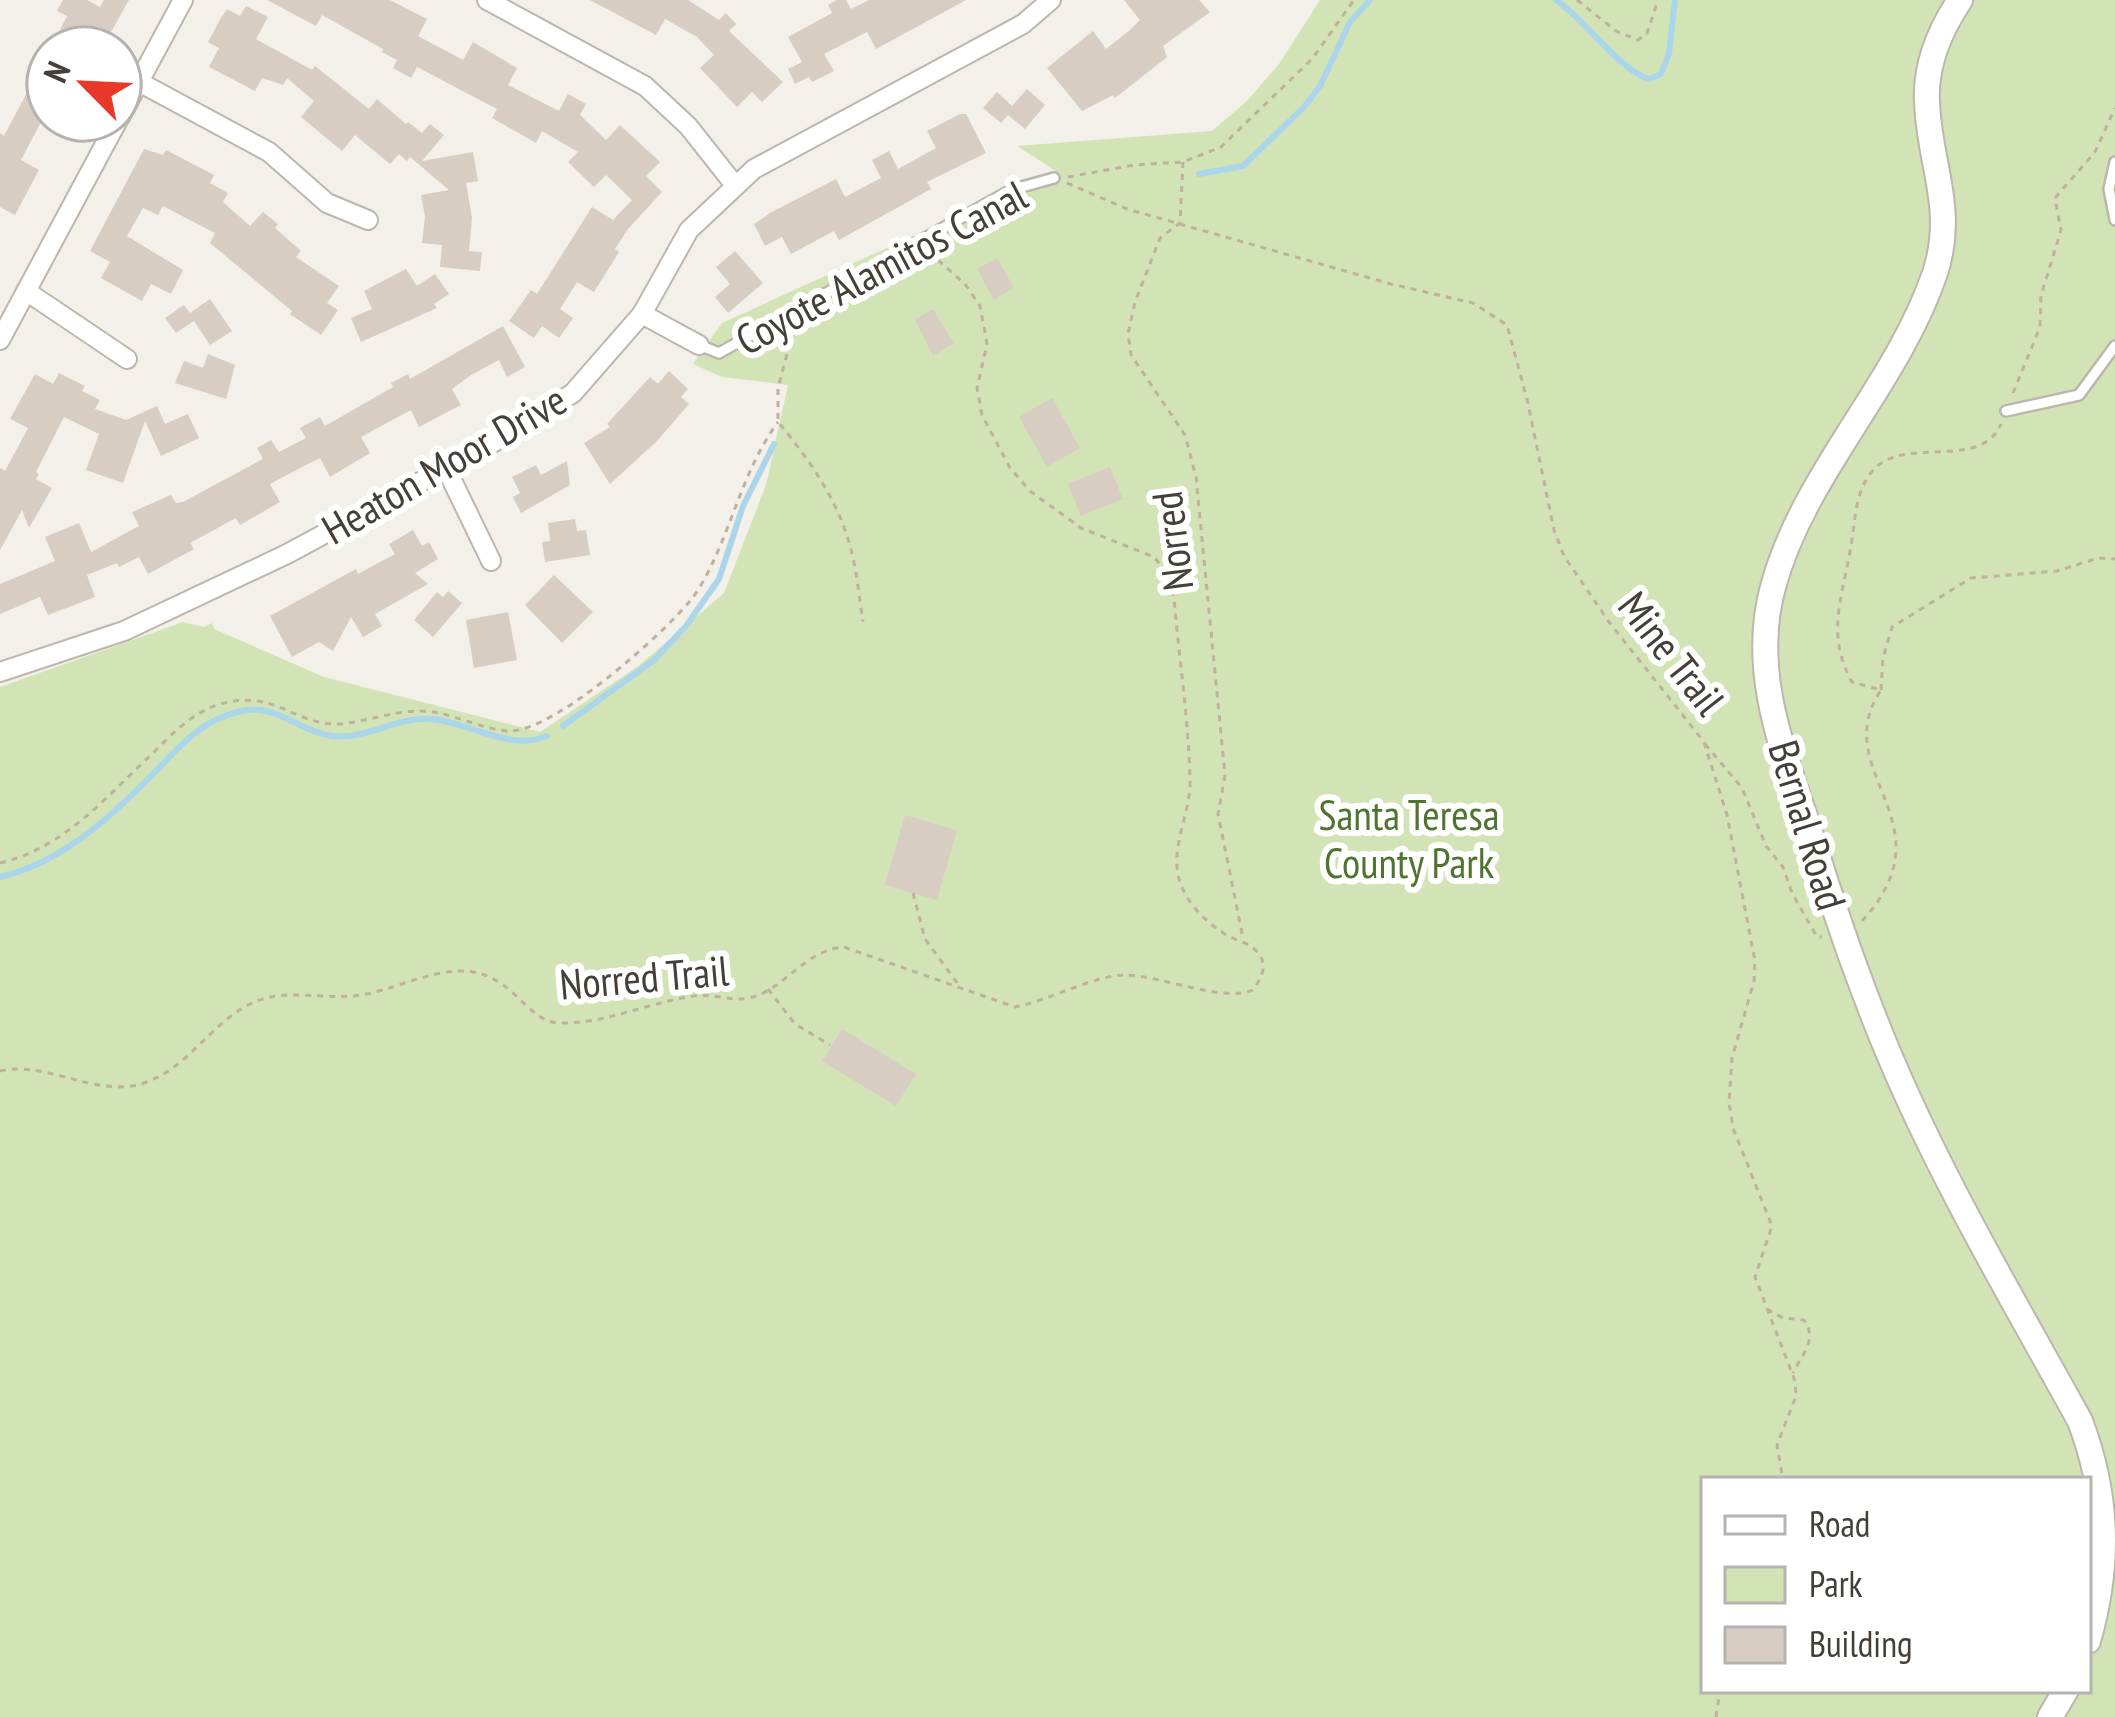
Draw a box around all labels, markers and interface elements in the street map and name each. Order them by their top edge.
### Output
north arrow [24,24,144,144]
text: N [33,55,79,88]
street label: Coyote Alamitos Canal [726,167,1036,367]
street label: Heaton Moor Drive [312,372,576,556]
street label: Norred [1139,488,1205,594]
street label: Mine Trail [1607,580,1737,726]
street label: Bernal Road [1756,734,1860,916]
park label: Santa Teresa County Park [1318,787,1500,890]
street label: Norred Trail [557,942,731,1012]
legend [1701,1477,2091,1693]
text: Road [1809,1500,1870,1547]
text: Park [1809,1560,1863,1607]
text: Building [1809,1620,1913,1667]

